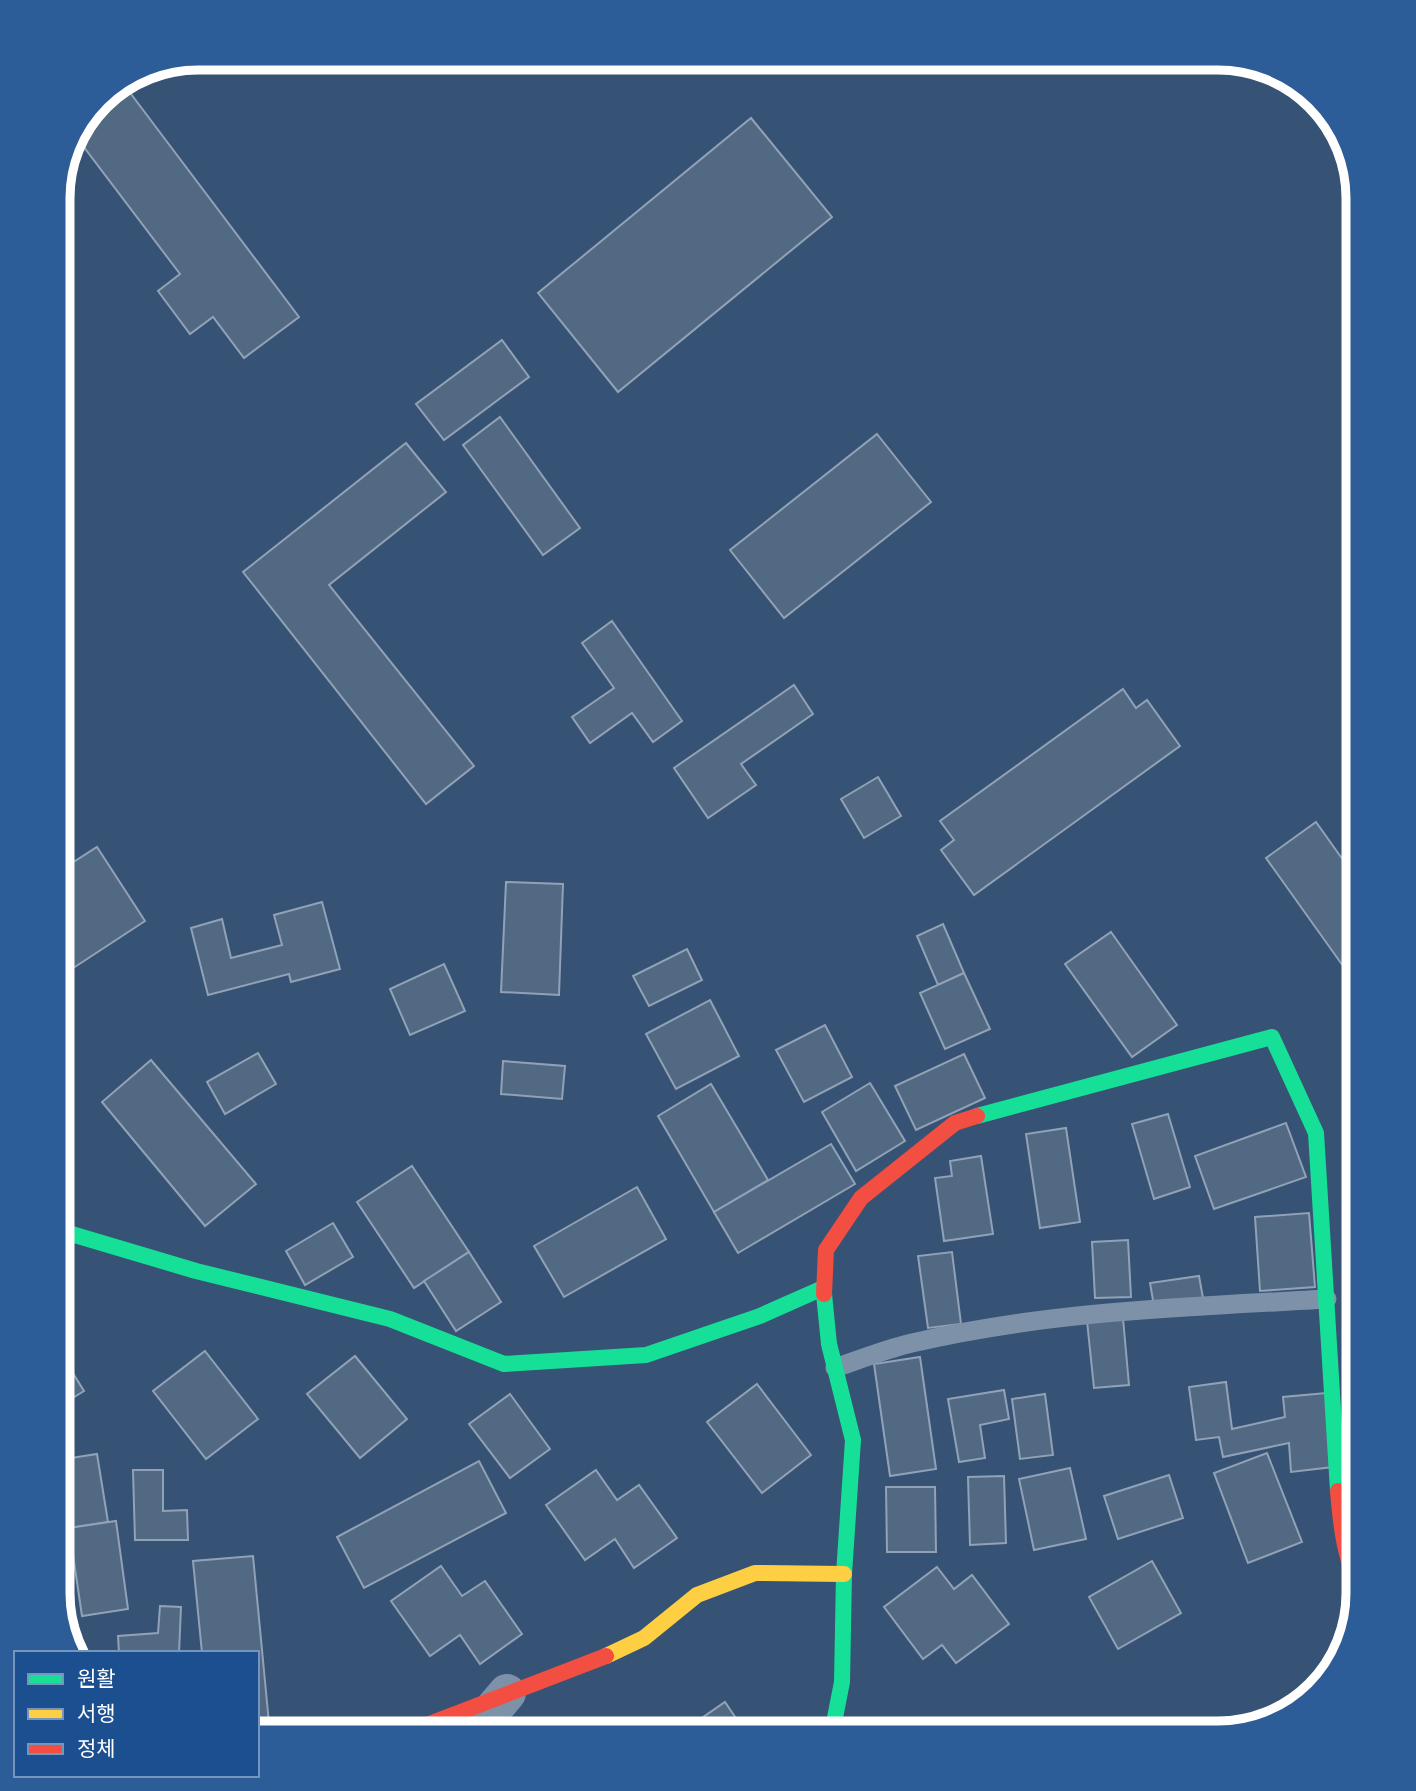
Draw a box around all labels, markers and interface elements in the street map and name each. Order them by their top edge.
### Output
legend [14,1651,259,1777]
text: 원활 [77,1664,116,1692]
text: 서행 [77,1699,116,1727]
text: 정체 [77,1734,116,1762]

